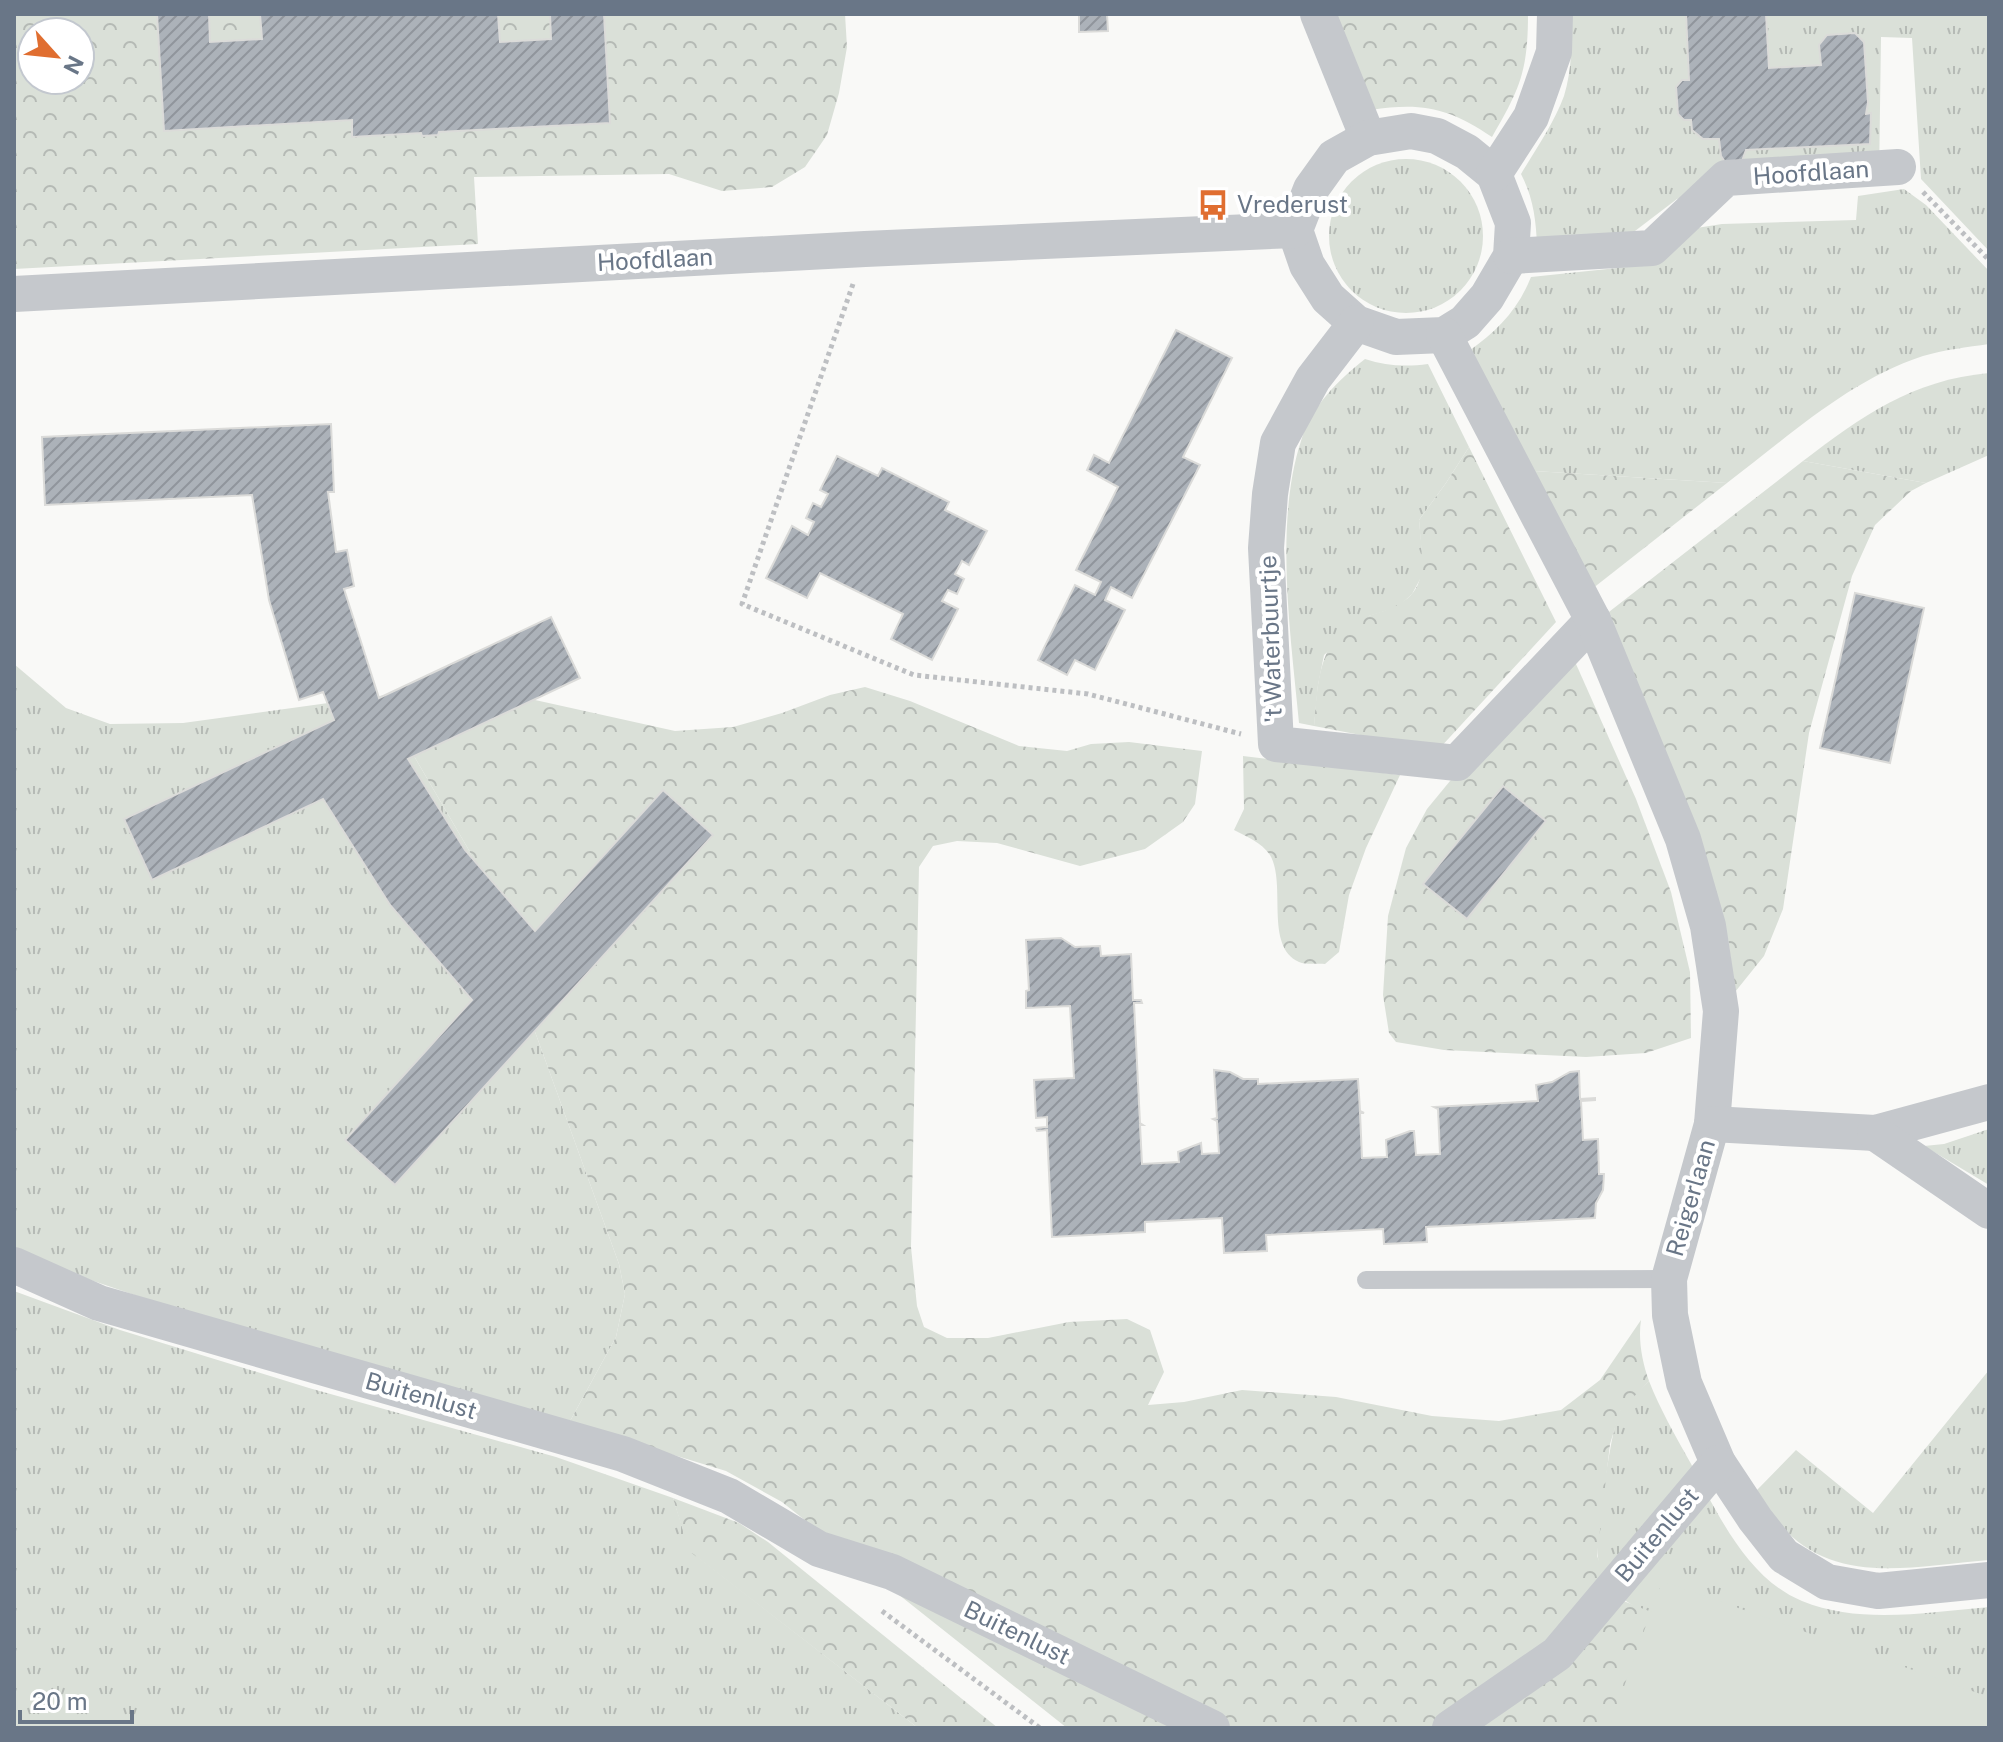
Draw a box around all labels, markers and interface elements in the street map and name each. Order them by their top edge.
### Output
north arrow [16,16,96,96]
text: N [58,52,89,79]
street label: Hoofdlaan [1752,154,1870,190]
bus stop icon: Vrederust [1196,188,1230,222]
place label: Vrederust [1237,190,1348,218]
street label: Hoofdlaan [596,242,714,276]
street label: 't Waterbuurtje [1253,555,1287,723]
street label: Reigerlaan [1660,1136,1720,1259]
street label: Buitenlust [362,1366,480,1424]
street label: Buitenlust [1609,1481,1704,1587]
street label: Buitenlust [960,1594,1075,1670]
scale bar [20,1674,132,1724]
text: 20 m [32,1687,88,1715]

